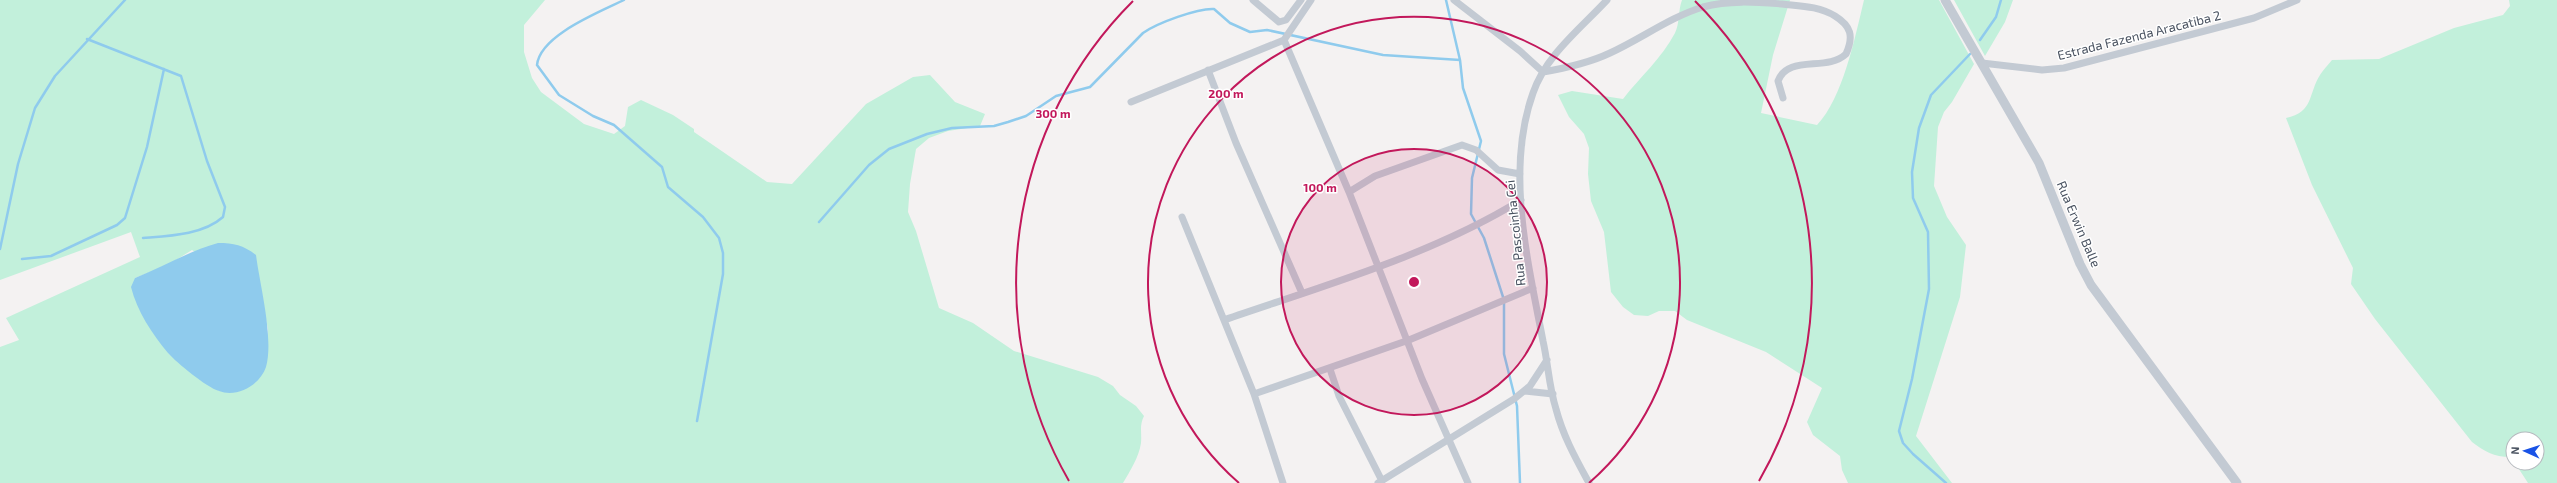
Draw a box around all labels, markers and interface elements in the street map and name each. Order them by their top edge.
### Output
street label: Estrada Fazenda Aracatiba 2 [2056,7,2222,63]
text: 200 m [1208,86,1244,100]
text: 300 m [1035,106,1071,120]
street label: Rua Erwin Balle [2054,178,2104,270]
street label: Rua Pascoinha Cei [1501,179,1529,287]
text: 100 m [1303,180,1337,194]
centre of rings [1407,275,1421,289]
north arrow [2505,431,2545,471]
text: N [2508,446,2521,455]

